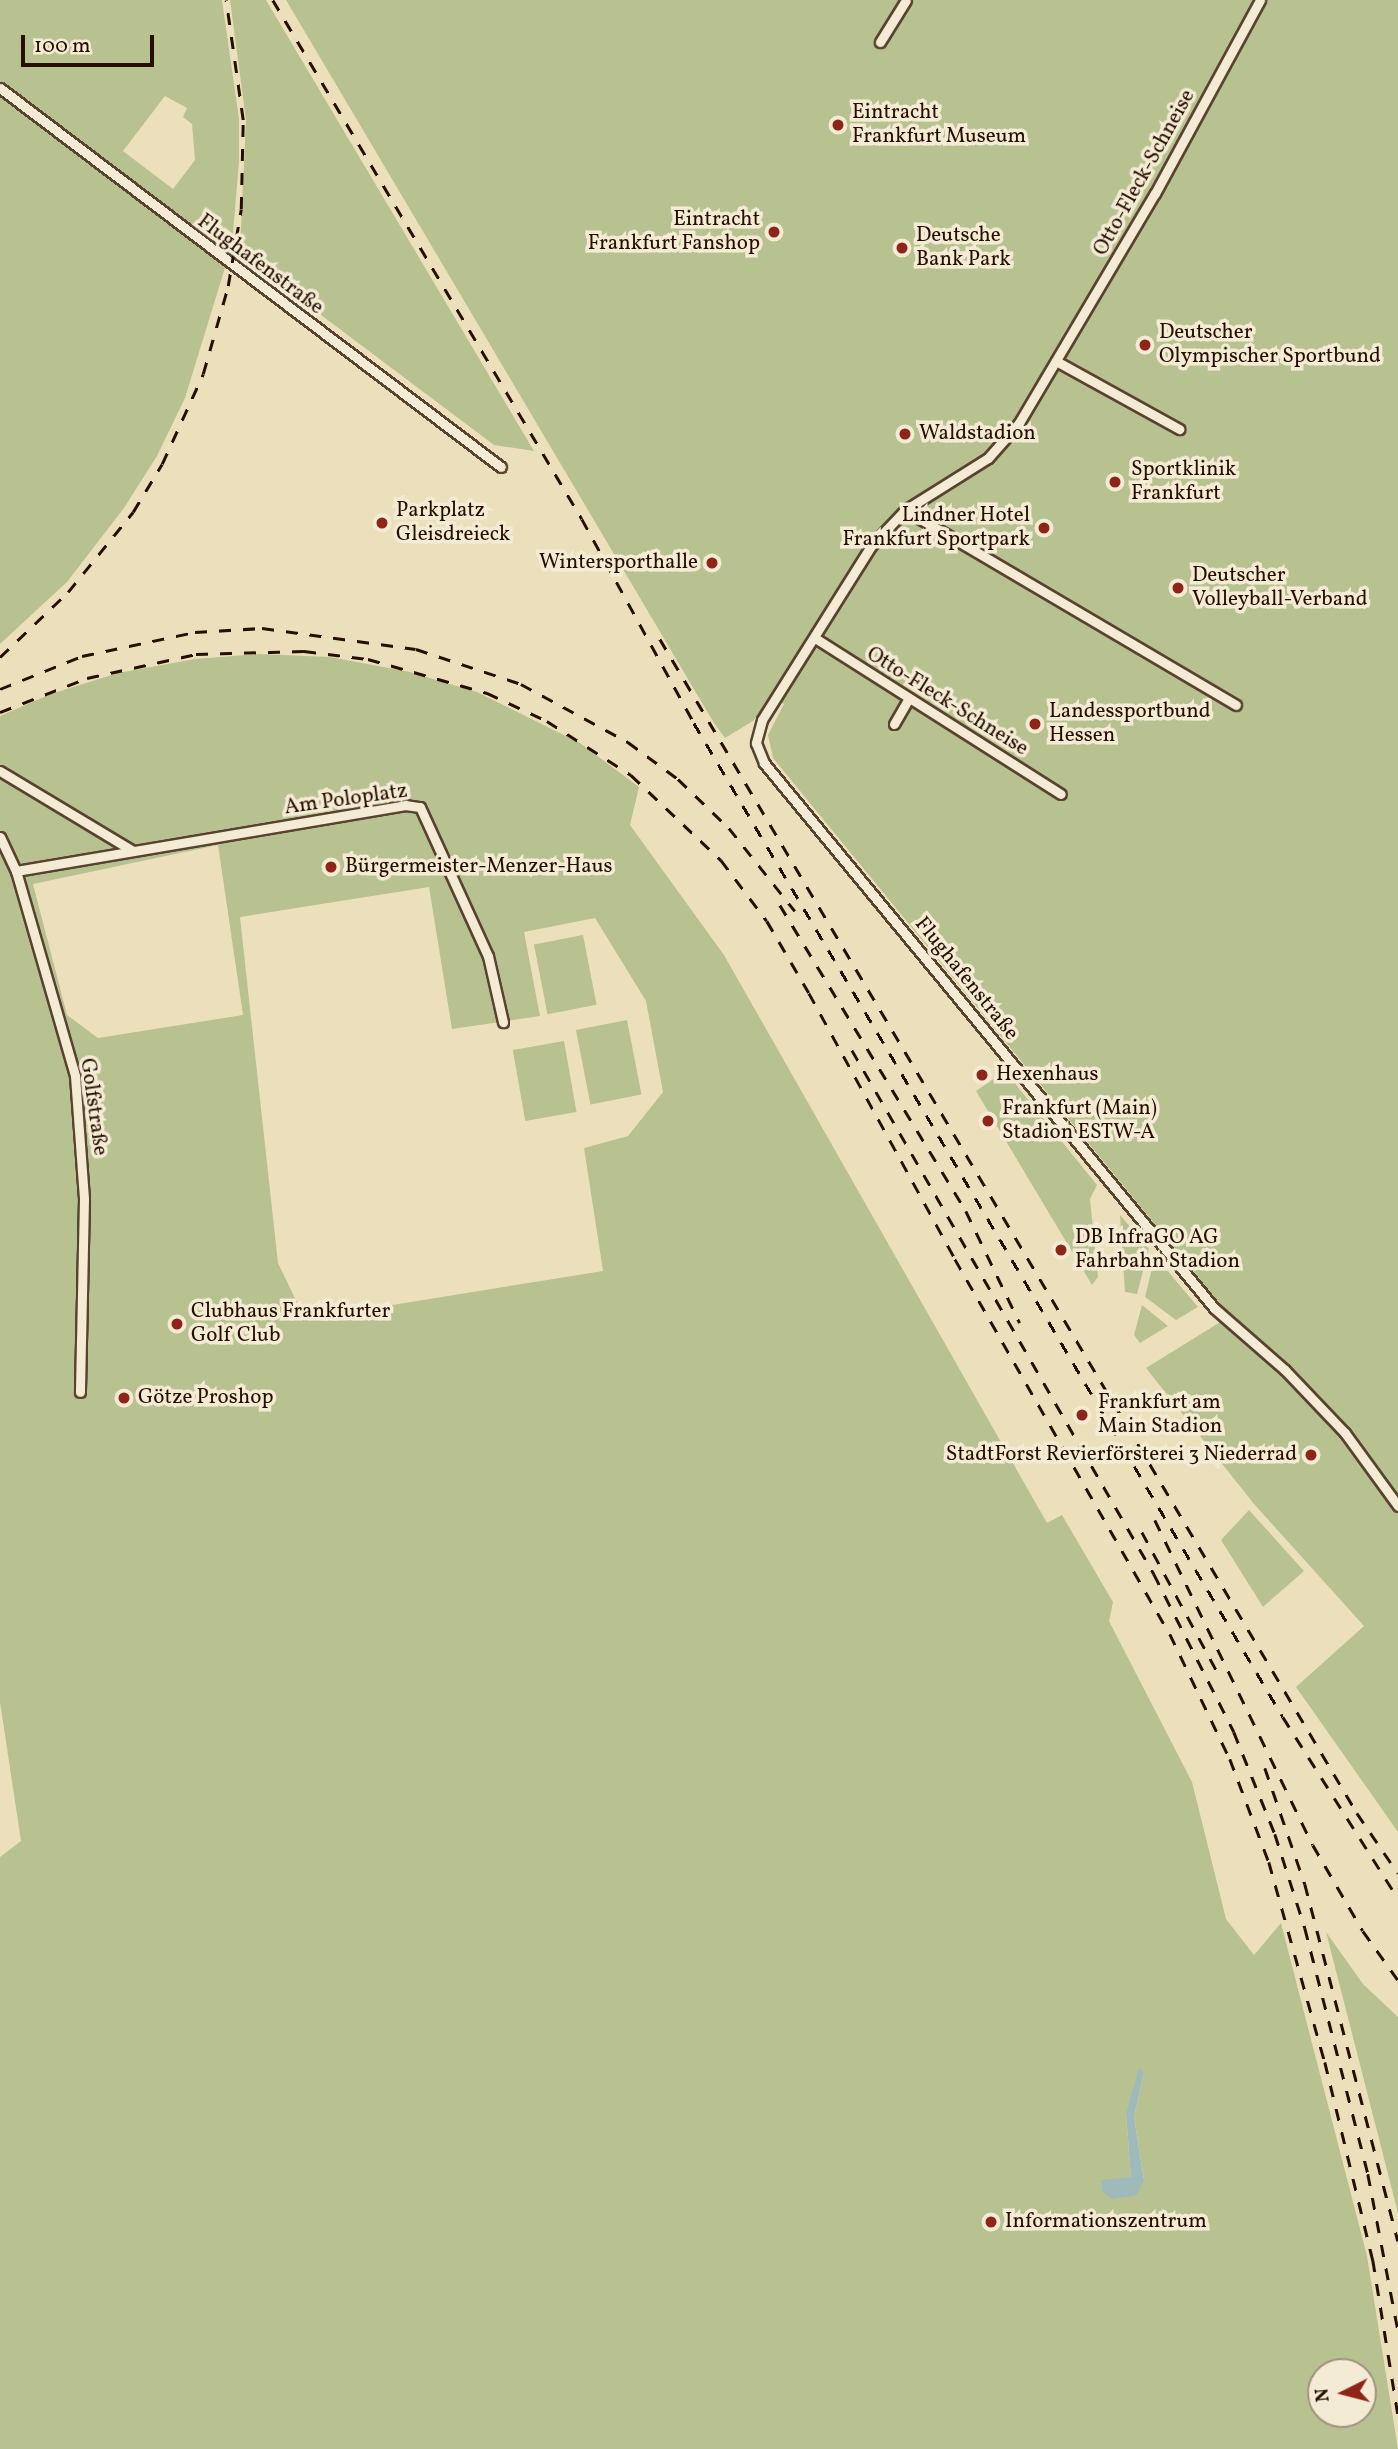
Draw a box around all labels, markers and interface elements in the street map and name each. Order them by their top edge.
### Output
scale bar [24,21,158,65]
text: 100 m [34,32,91,61]
street label: Otto-Fleck-Schneise [1089,86,1201,260]
place label: Eintracht Frankfurt Museum [852,100,1026,150]
marker: Eintracht Frankfurt Museum [830,117,846,133]
place label: Eintracht Frankfurt Fanshop [588,207,760,257]
street label: Flughafenstraße [192,209,328,321]
place label: Deutsche Bank Park [916,223,1011,273]
marker: Eintracht Frankfurt Fanshop [766,224,782,240]
marker: Deutsche Bank Park [894,240,910,256]
place label: Deutscher Olympischer Sportbund [1159,320,1381,370]
marker: Deutscher Olympischer Sportbund [1137,337,1153,353]
place label: Waldstadion [919,421,1036,447]
marker: Waldstadion [897,426,913,442]
place label: Sportklinik Frankfurt [1131,457,1236,507]
marker: Sportklinik Frankfurt [1105,472,1125,492]
place label: Parkplatz Gleisdreieck [396,498,510,548]
place label: Lindner Hotel Frankfurt Sportpark [843,503,1030,553]
marker: Parkplatz Gleisdreieck [374,515,390,531]
marker: Lindner Hotel Frankfurt Sportpark [1036,520,1052,536]
place label: Wintersporthalle [539,550,698,576]
marker: Wintersporthalle [704,555,720,571]
place label: Deutscher Volleyball-Verband [1192,563,1368,613]
marker: Deutscher Volleyball-Verband [1170,580,1186,596]
street label: Otto-Fleck-Schneise [861,642,1033,762]
place label: Landessportbund Hessen [1049,699,1211,749]
marker: Landessportbund Hessen [1027,716,1043,732]
street label: Am Poloplatz [283,779,409,821]
place label: Bürgermeister-Menzer-Haus [345,854,613,880]
marker: Bürgermeister-Menzer-Haus [323,859,339,875]
street label: Flughafenstraße [909,912,1023,1046]
street label: Golfstraße [74,1057,112,1157]
place label: Hexenhaus [996,1062,1099,1088]
marker: Hexenhaus [974,1067,990,1083]
place label: Frankfurt (Main) Stadion ESTW-A [1002,1096,1157,1146]
marker: Frankfurt (Main) Stadion ESTW-A [980,1113,996,1129]
place label: DB InfraGO AG Fahrbahn Stadion [1075,1225,1240,1275]
marker: DB InfraGO AG Fahrbahn Stadion [1053,1242,1069,1258]
place label: Clubhaus Frankfurter Golf Club [191,1299,390,1349]
marker: Clubhaus Frankfurter Golf Club [169,1316,185,1332]
place label: Götze Proshop [138,1385,273,1411]
marker: Götze Proshop [116,1390,132,1406]
place label: Frankfurt am Main Stadion [1098,1390,1222,1440]
marker: Frankfurt am Main Stadion [1072,1405,1092,1425]
place label: StadtForst Revierförsterei 3 Niederrad [946,1442,1297,1468]
marker: StadtForst Revierförsterei 3 Niederrad [1303,1447,1319,1463]
place label: Informationszentrum [1005,2209,1207,2235]
marker: Informationszentrum [983,2214,999,2230]
north arrow [1307,2358,1377,2428]
text: N [1309,2387,1337,2403]

